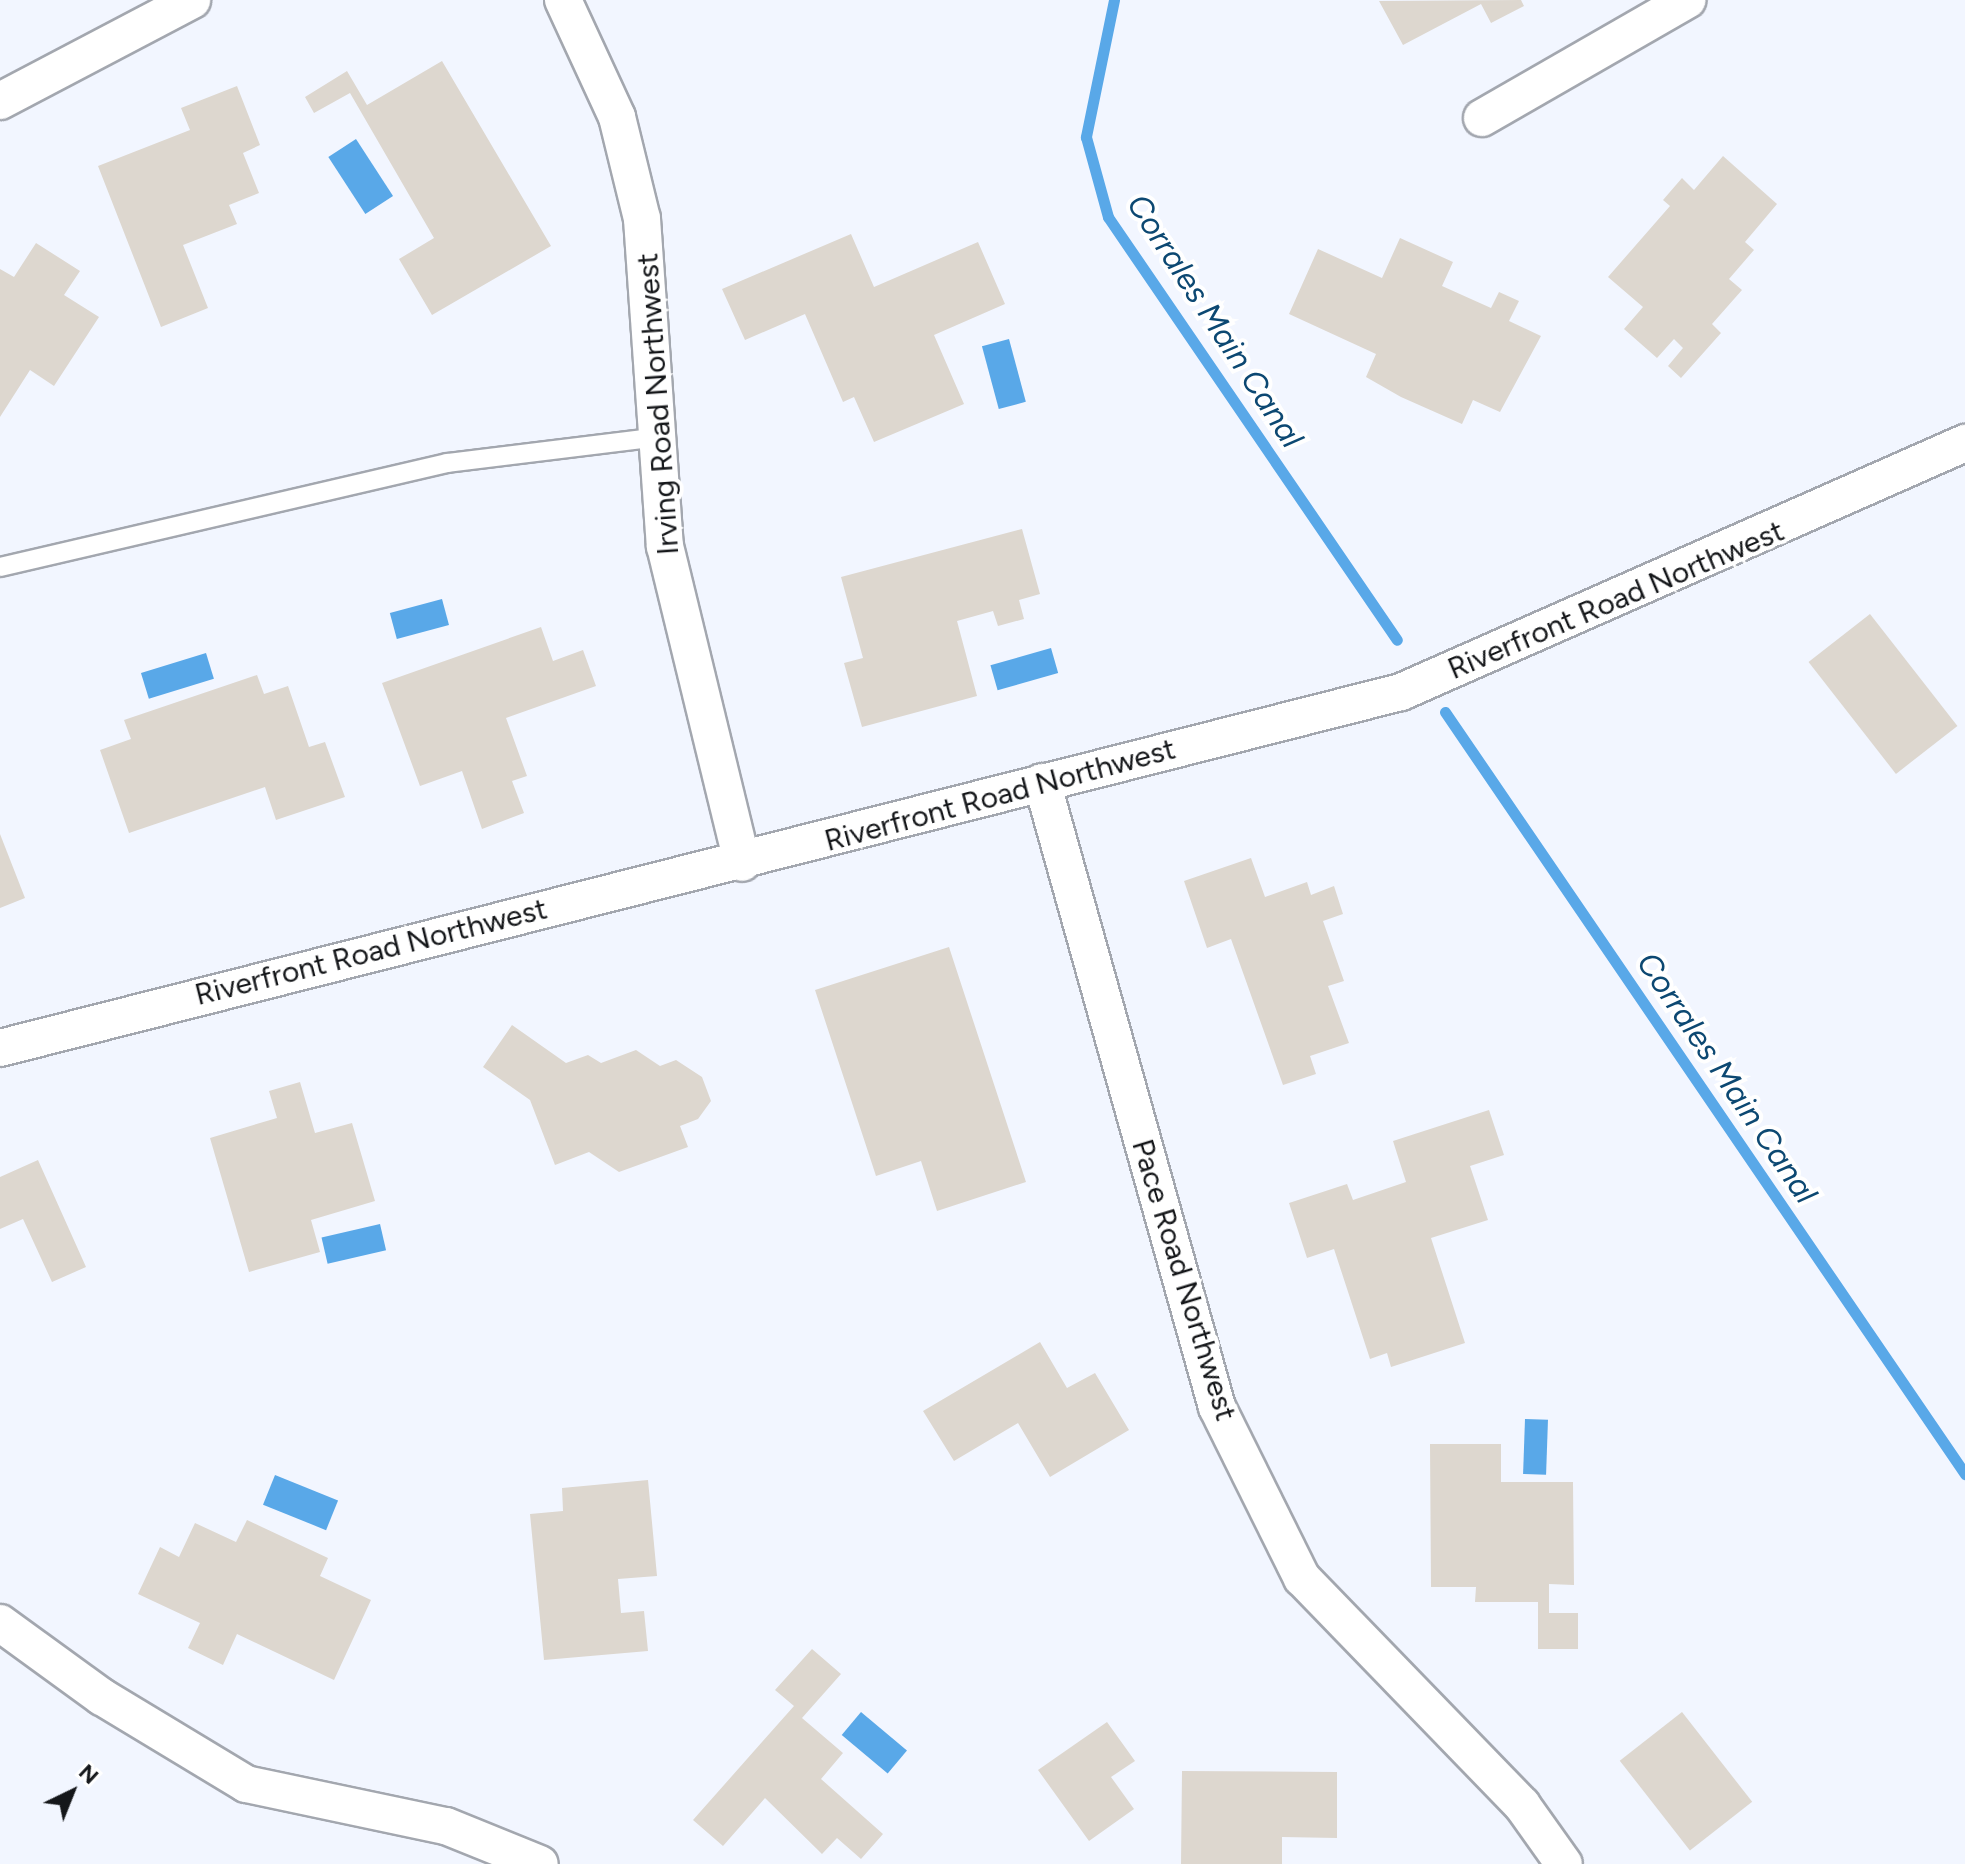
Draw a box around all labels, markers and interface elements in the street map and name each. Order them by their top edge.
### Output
water label: Corrales Main Canal [1119,187,1311,455]
street label: Irving Road Northwest [629,252,687,556]
street label: Riverfront Road Northwest [1443,513,1789,687]
street label: Riverfront Road Northwest [821,731,1179,859]
street label: Riverfront Road Northwest [191,891,551,1013]
water label: Corrales Main Canal [1629,945,1825,1211]
street label: Pace Road Northwest [1124,1135,1244,1425]
north arrow [32,1752,112,1832]
text: N [73,1758,104,1790]

